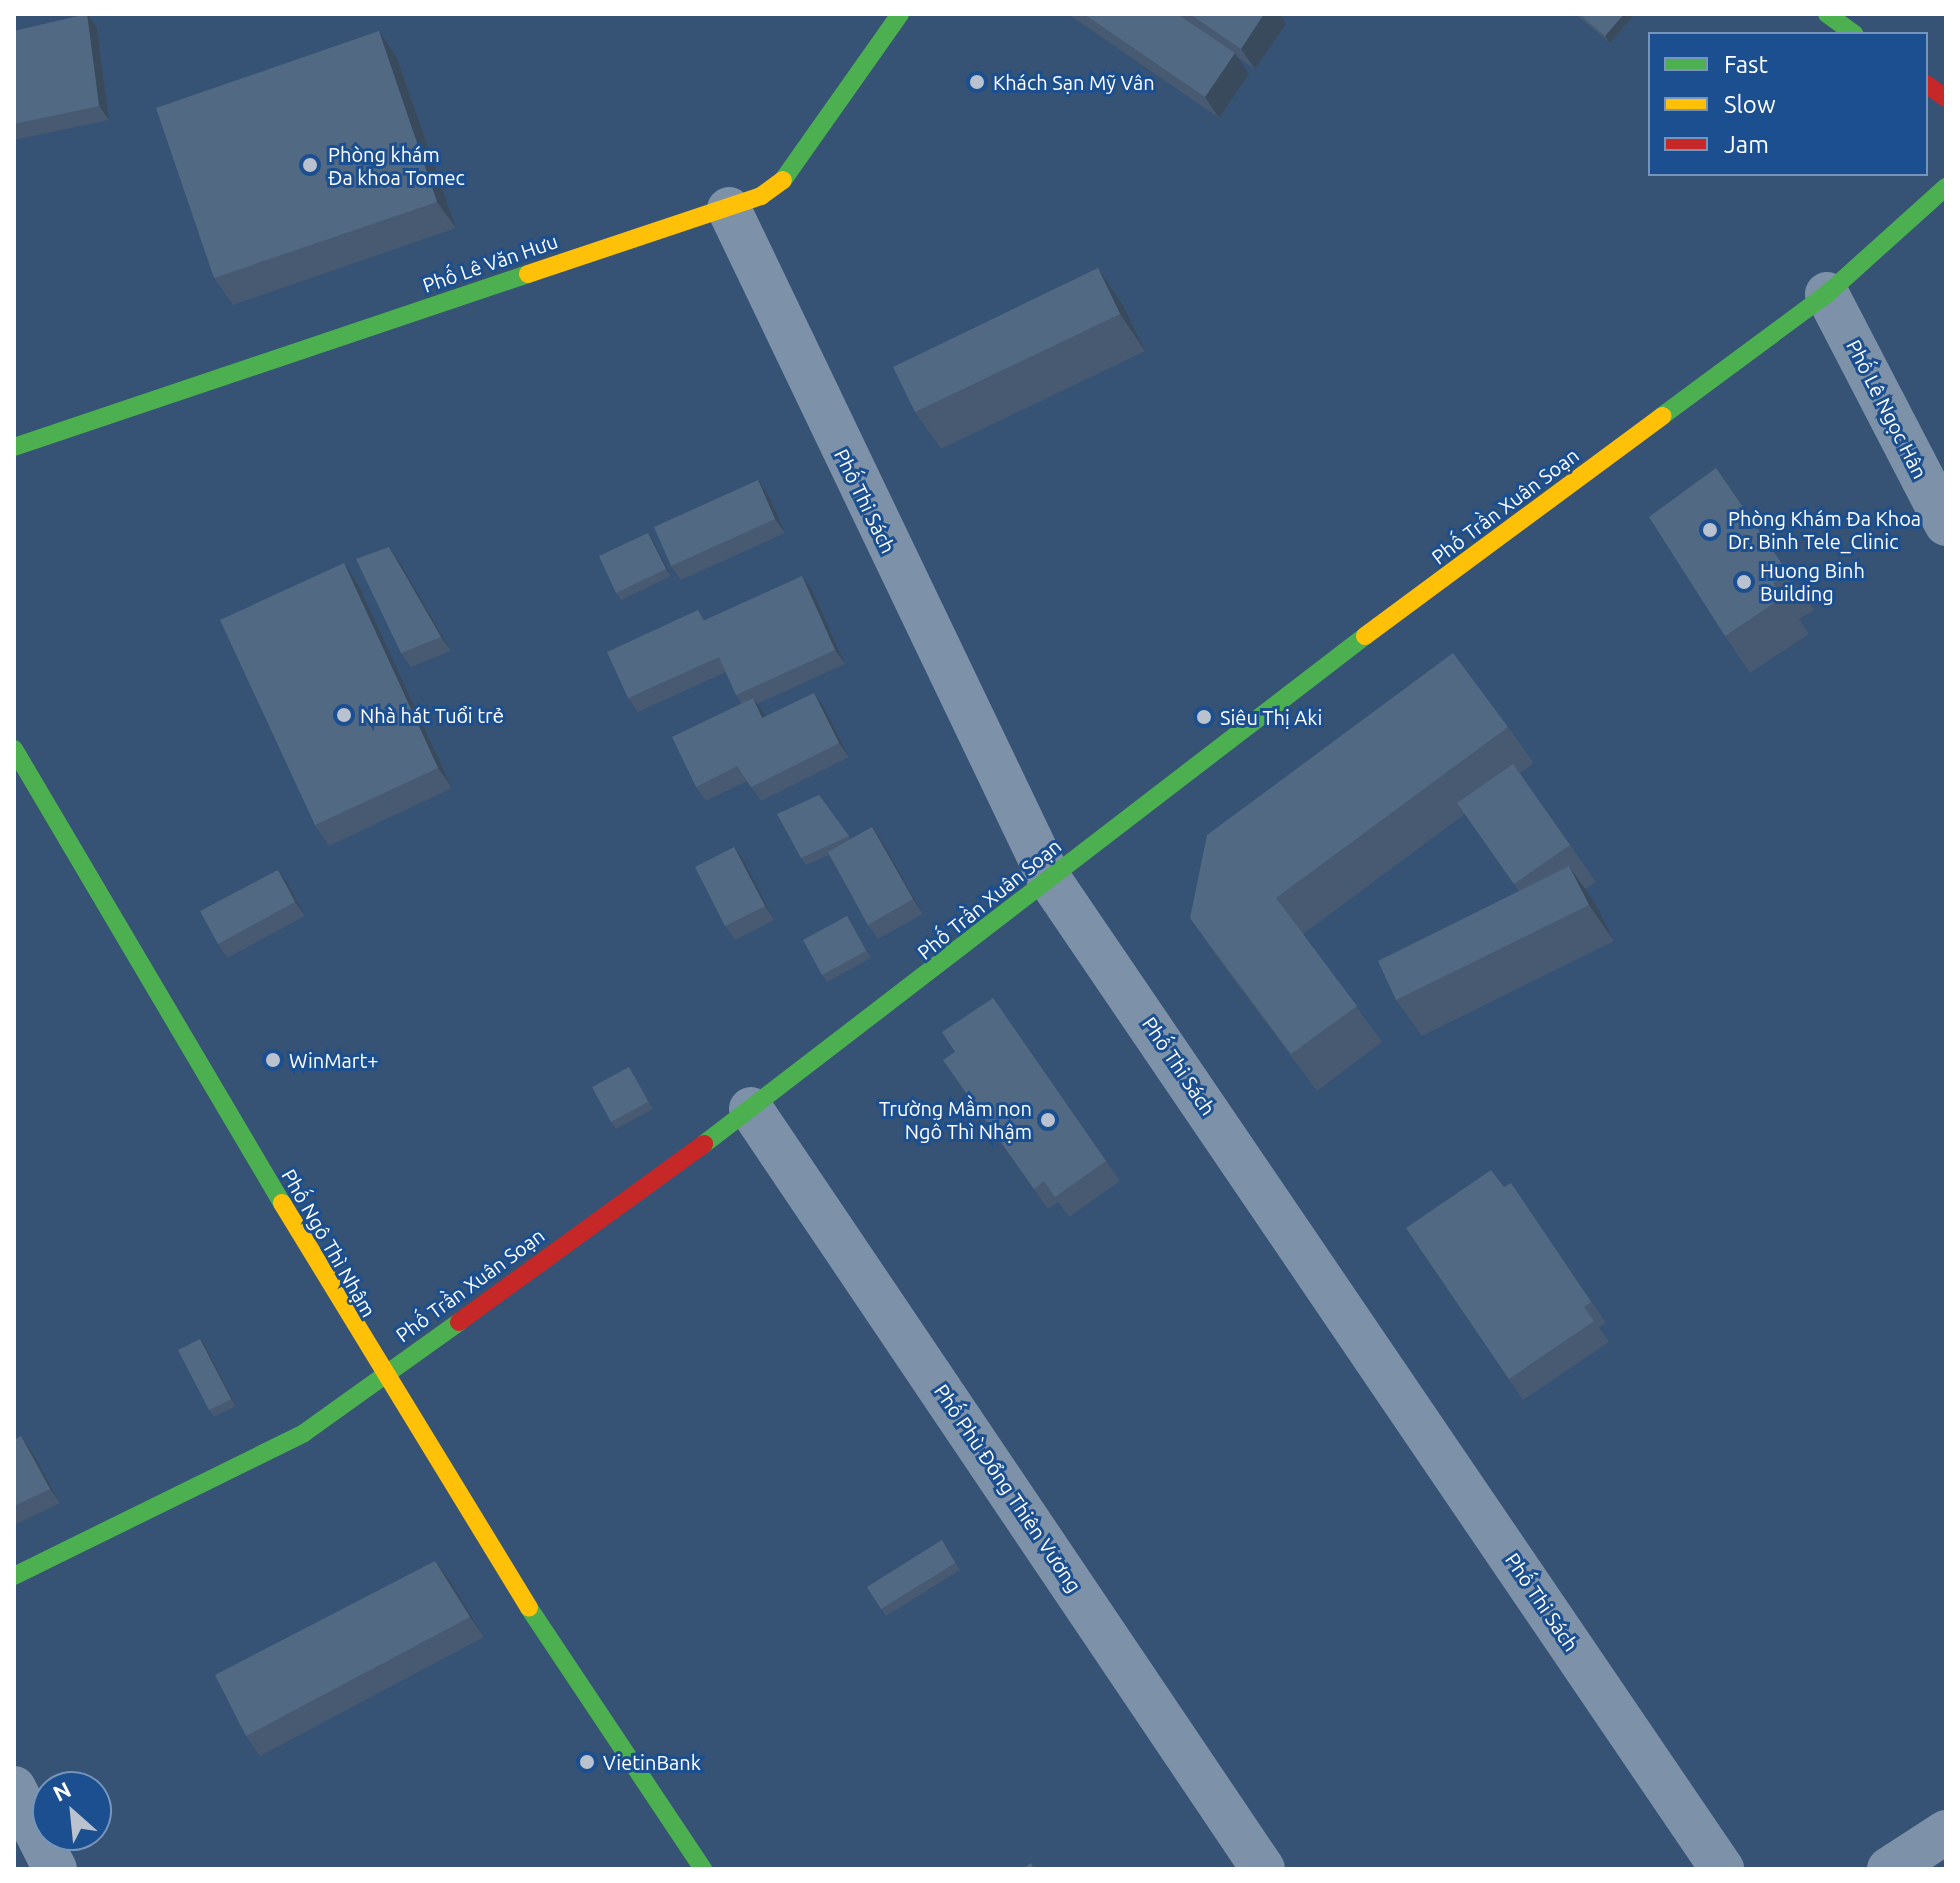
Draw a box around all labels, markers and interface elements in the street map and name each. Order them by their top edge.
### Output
legend [1648,32,1928,176]
text: Fast [1724,51,1768,78]
place label: Khách Sạn Mỹ Vân [993,70,1155,94]
marker: Khách Sạn Mỹ Vân [968,73,986,91]
text: Slow [1724,91,1776,118]
text: Jam [1724,131,1769,158]
place label: Phòng khám Đa khoa Tomec [328,142,465,189]
marker: Phòng khám Đa khoa Tomec [299,154,321,176]
street label: Phố Lê Văn Hưu [419,229,561,297]
street label: Phố Lê Ngọc Hân [1842,336,1932,482]
street label: Phố Trần Xuân Soạn [1427,443,1583,569]
street label: Phố Thi Sách [829,445,901,557]
place label: Phòng Khám Đa Khoa Dr. Binh Tele_Clinic [1728,506,1921,553]
marker: Phòng Khám Đa Khoa Dr. Binh Tele_Clinic [1699,519,1721,541]
place label: Huong Binh Building [1760,558,1865,605]
marker: Huong Binh Building [1735,573,1753,591]
place label: Nhà hát Tuổi trẻ [360,703,504,727]
place label: Siêu Thị Aki [1220,705,1322,729]
marker: Nhà hát Tuổi trẻ [335,706,353,724]
marker: Siêu Thị Aki [1195,708,1213,726]
street label: Phố Trần Xuân Soạn [912,834,1066,964]
street label: Phố Thi Sách [1137,1012,1221,1120]
place label: WinMart+ [289,1048,379,1072]
marker: WinMart+ [264,1051,282,1069]
place label: Trường Mầm non Ngô Thì Nhậm [879,1096,1032,1143]
marker: Trường Mầm non Ngô Thì Nhậm [1039,1111,1057,1129]
street label: Phố Ngô Thì Nhậm [277,1165,381,1321]
street label: Phố Trần Xuân Soạn [391,1223,549,1347]
street label: Phố Phù Đổng Thiên Vương [929,1380,1087,1596]
street label: Phố Thi Sách [1500,1548,1584,1656]
place label: VietinBank [603,1750,701,1774]
marker: VietinBank [578,1753,596,1771]
north arrow [32,1771,112,1851]
text: N [49,1776,75,1806]

